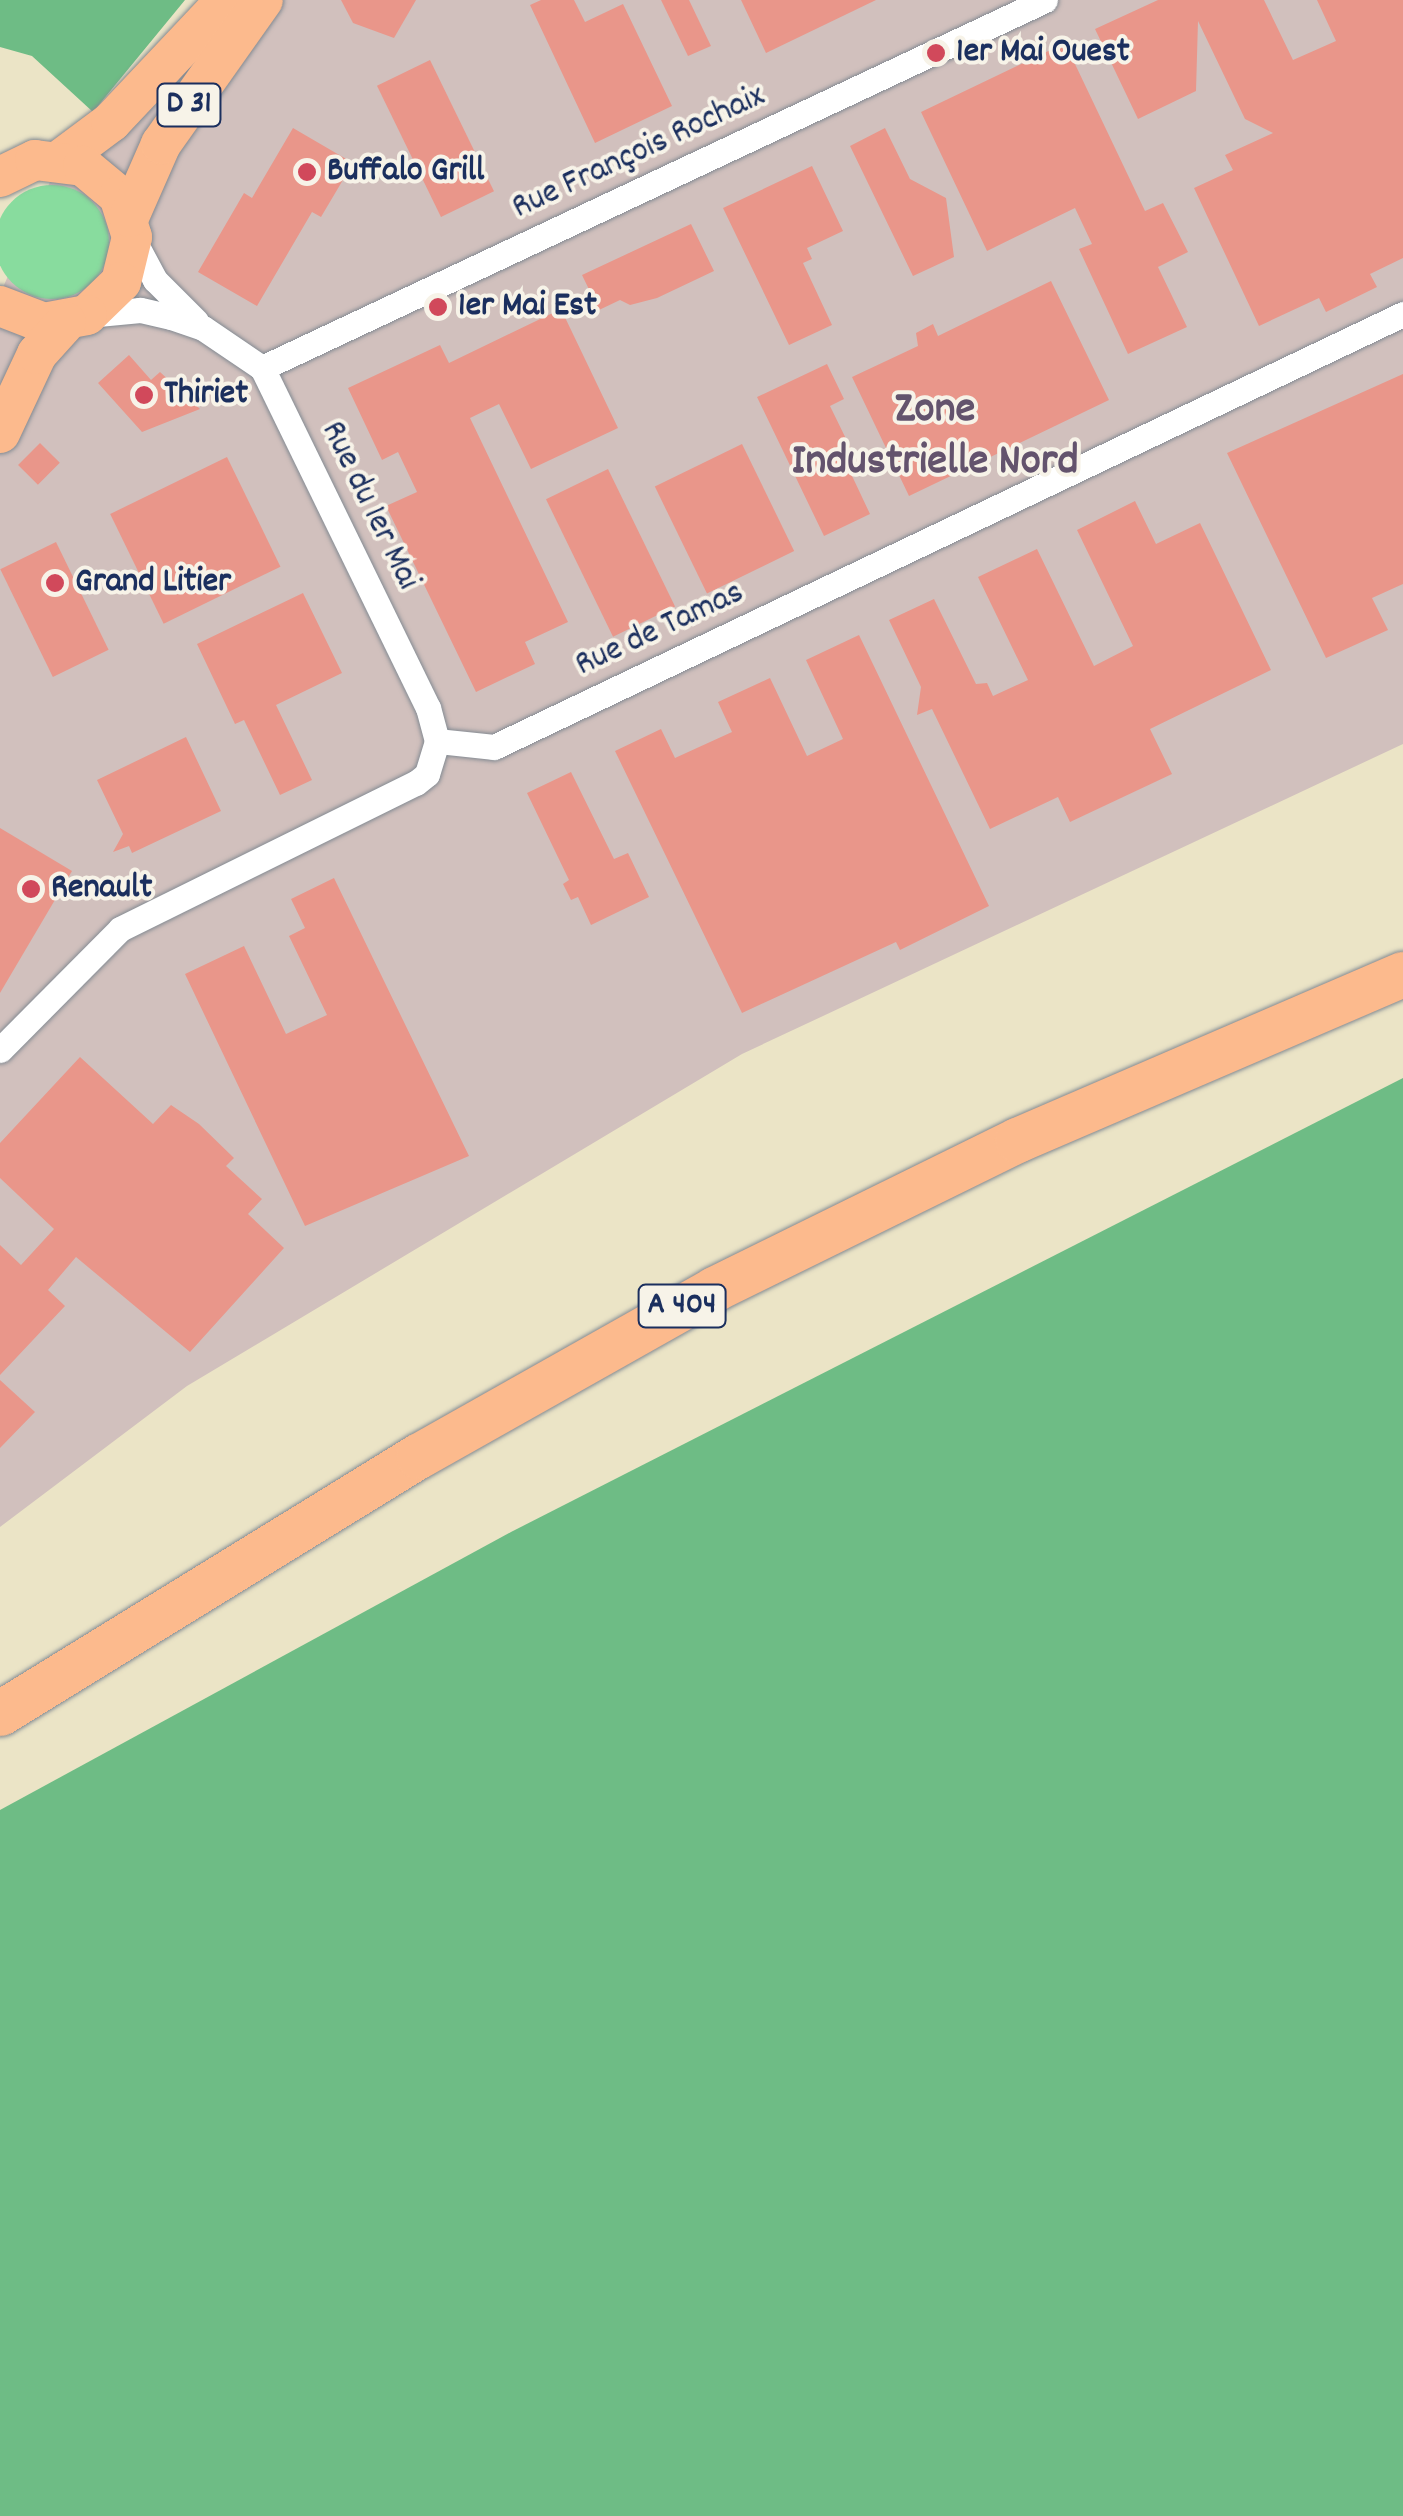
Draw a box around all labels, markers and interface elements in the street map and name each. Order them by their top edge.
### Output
place label: 1er Mai Ouest [956,32,1130,74]
marker: 1er Mai Ouest [925,42,947,64]
street label: Rue François Rochaix [506,76,772,230]
road number: D 31 [154,78,224,132]
place label: Buffalo Grill [327,151,484,193]
marker: Buffalo Grill [296,161,318,183]
place label: 1er Mai Est [458,286,597,328]
marker: 1er Mai Est [427,296,449,318]
place label: Thiriet [164,374,248,416]
marker: Thiriet [133,384,155,406]
district label: Zone Industrielle Nord [791,385,1079,491]
street label: Rue du 1er Mai [310,415,428,597]
place label: Grand Litier [75,562,231,604]
marker: Grand Litier [44,572,66,594]
street label: Rue de Tamas [569,573,751,687]
place label: Renault [51,868,152,910]
marker: Renault [20,878,42,900]
road number: A 404 [637,1279,727,1333]

